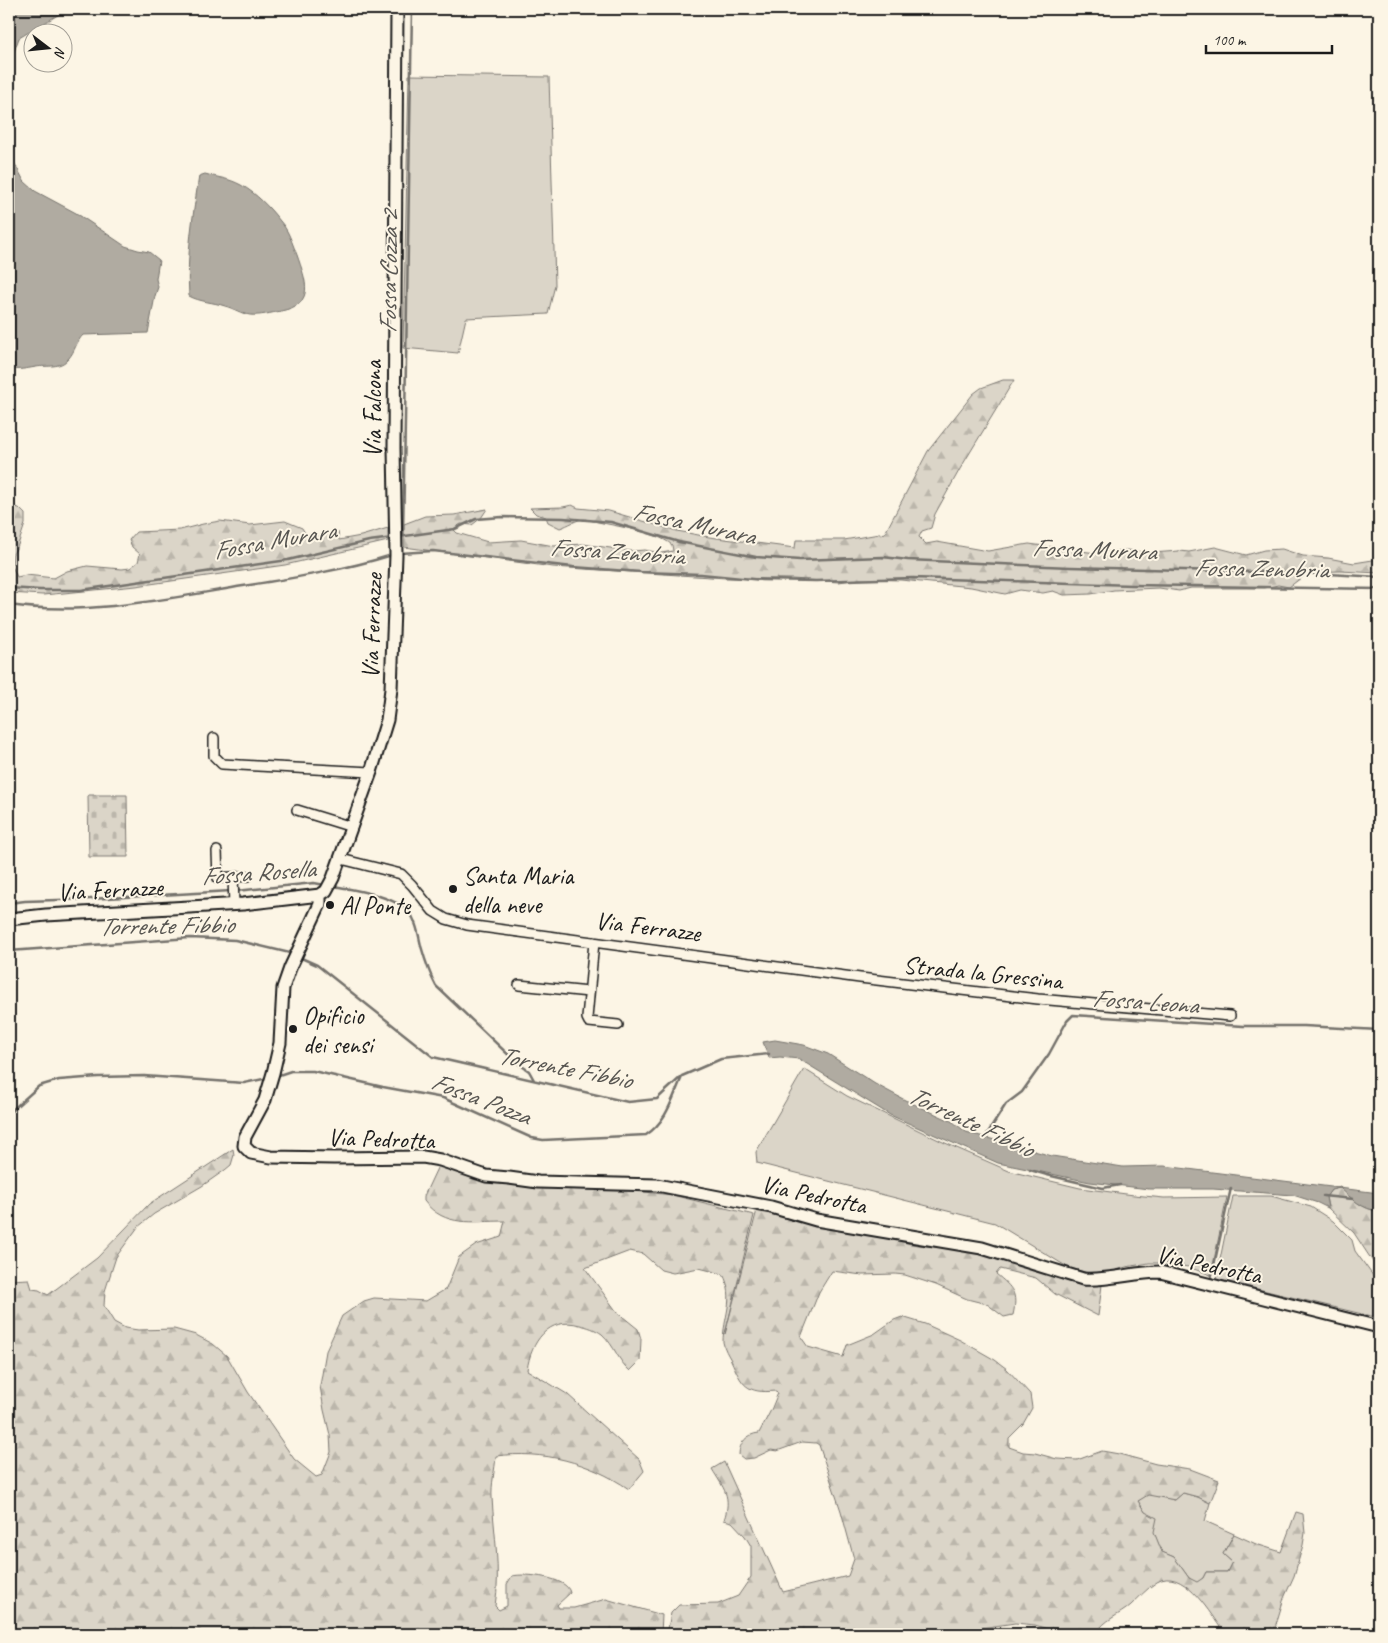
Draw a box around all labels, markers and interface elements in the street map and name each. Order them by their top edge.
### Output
north arrow [22,22,72,72]
scale bar [1206,22,1332,54]
text: 100 m [1213,31,1247,50]
text: N [50,45,69,60]
water label: Fossa Cozza 2 [371,206,406,333]
street label: Via Falcona [357,358,389,458]
water label: Fossa Murara [630,494,760,553]
water label: Fossa Murara [210,513,340,567]
water label: Fossa Zenobria [549,530,688,573]
water label: Fossa Murara [1032,531,1159,568]
water label: Fossa Zenobria [1194,551,1332,586]
street label: Via Ferrazze [354,571,390,679]
water label: Fossa Rosella [200,852,319,893]
place label: Santa Maria della neve [463,860,575,921]
street label: Via Ferrazze [56,871,165,909]
marker: Santa Maria della neve [447,883,459,895]
place label: Al Ponte [340,890,412,922]
marker: Al Ponte [324,899,336,911]
street label: Via Ferrazze [594,905,704,950]
water label: Torrente Fibbio [98,908,237,943]
street label: Strada la Gressina [902,949,1067,998]
water label: Fossa Leona [1091,981,1201,1022]
place label: Opificio dei sensi [303,1000,376,1061]
marker: Opificio dei sensi [287,1023,299,1035]
water label: Torrente Fibbio [496,1038,638,1097]
water label: Fossa Pozza [427,1065,538,1133]
water label: Torrente Fibbio [903,1078,1042,1166]
street label: Via Pedrotta [327,1121,437,1157]
street label: Via Pedrotta [758,1168,871,1222]
street label: Via Pedrotta [1153,1238,1266,1292]

